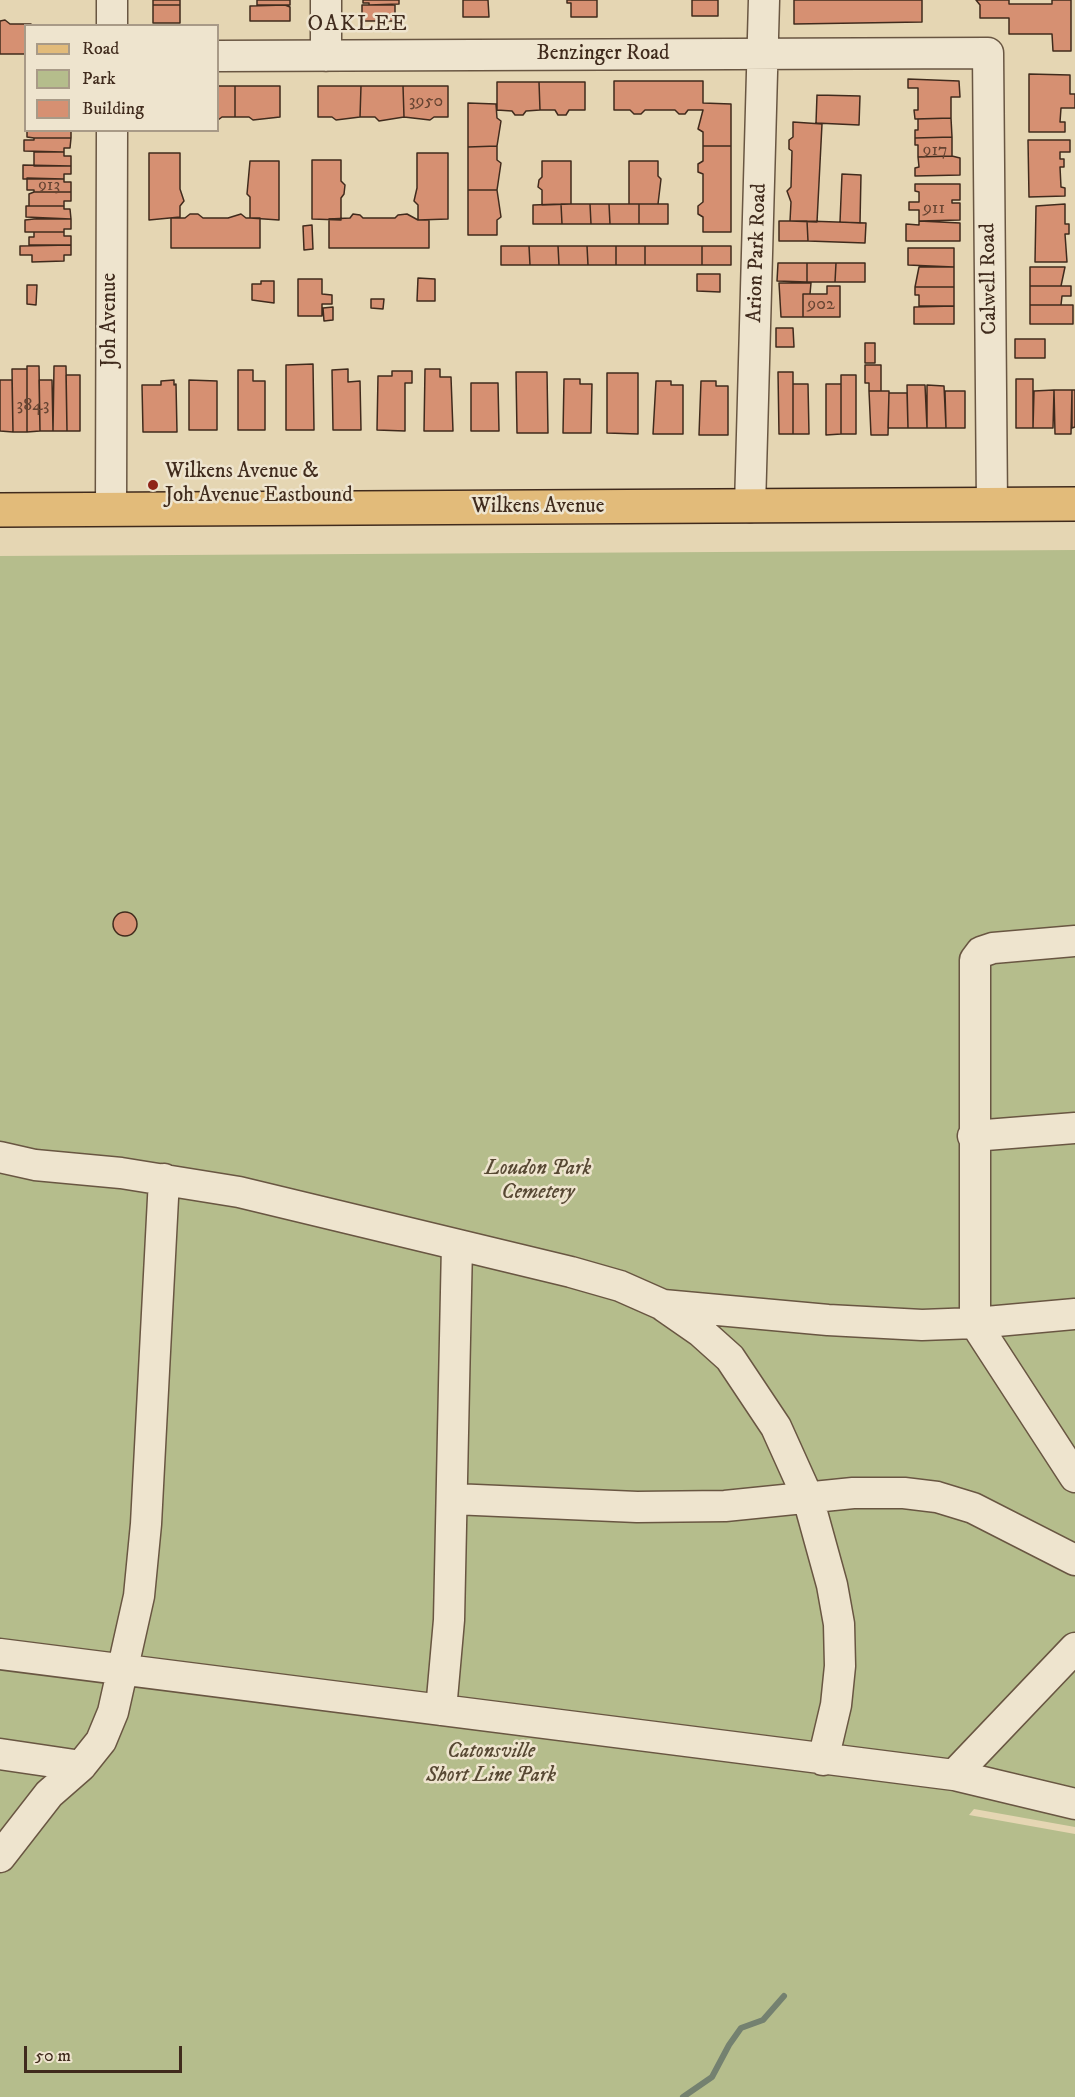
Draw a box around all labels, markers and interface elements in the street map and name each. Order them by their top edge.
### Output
district label: OAKLEE [308,12,408,38]
legend [24,24,219,132]
text: Road [82,38,119,60]
street label: Benzinger Road [536,42,670,68]
text: Park [82,68,116,90]
house number: 3950 [409,91,443,113]
text: Building [82,98,144,120]
house number: 917 [923,140,947,162]
house number: 913 [38,175,60,197]
street label: Arion Park Road [743,183,773,323]
house number: 911 [923,198,945,220]
street label: Calwell Road [976,223,1004,335]
street label: Joh Avenue [98,273,124,367]
house number: 902 [807,294,835,316]
house number: 3843 [17,395,49,417]
place label: Wilkens Avenue & Joh Avenue Eastbound [165,460,353,510]
marker: Wilkens Avenue & Joh Avenue Eastbound [146,478,160,492]
street label: Wilkens Avenue [472,495,604,521]
park label: Loudon Park Cemetery [485,1157,591,1207]
park label: Catonsville Short Line Park [426,1740,556,1790]
scale bar [27,2034,184,2072]
text: 50 m [35,2045,71,2067]

